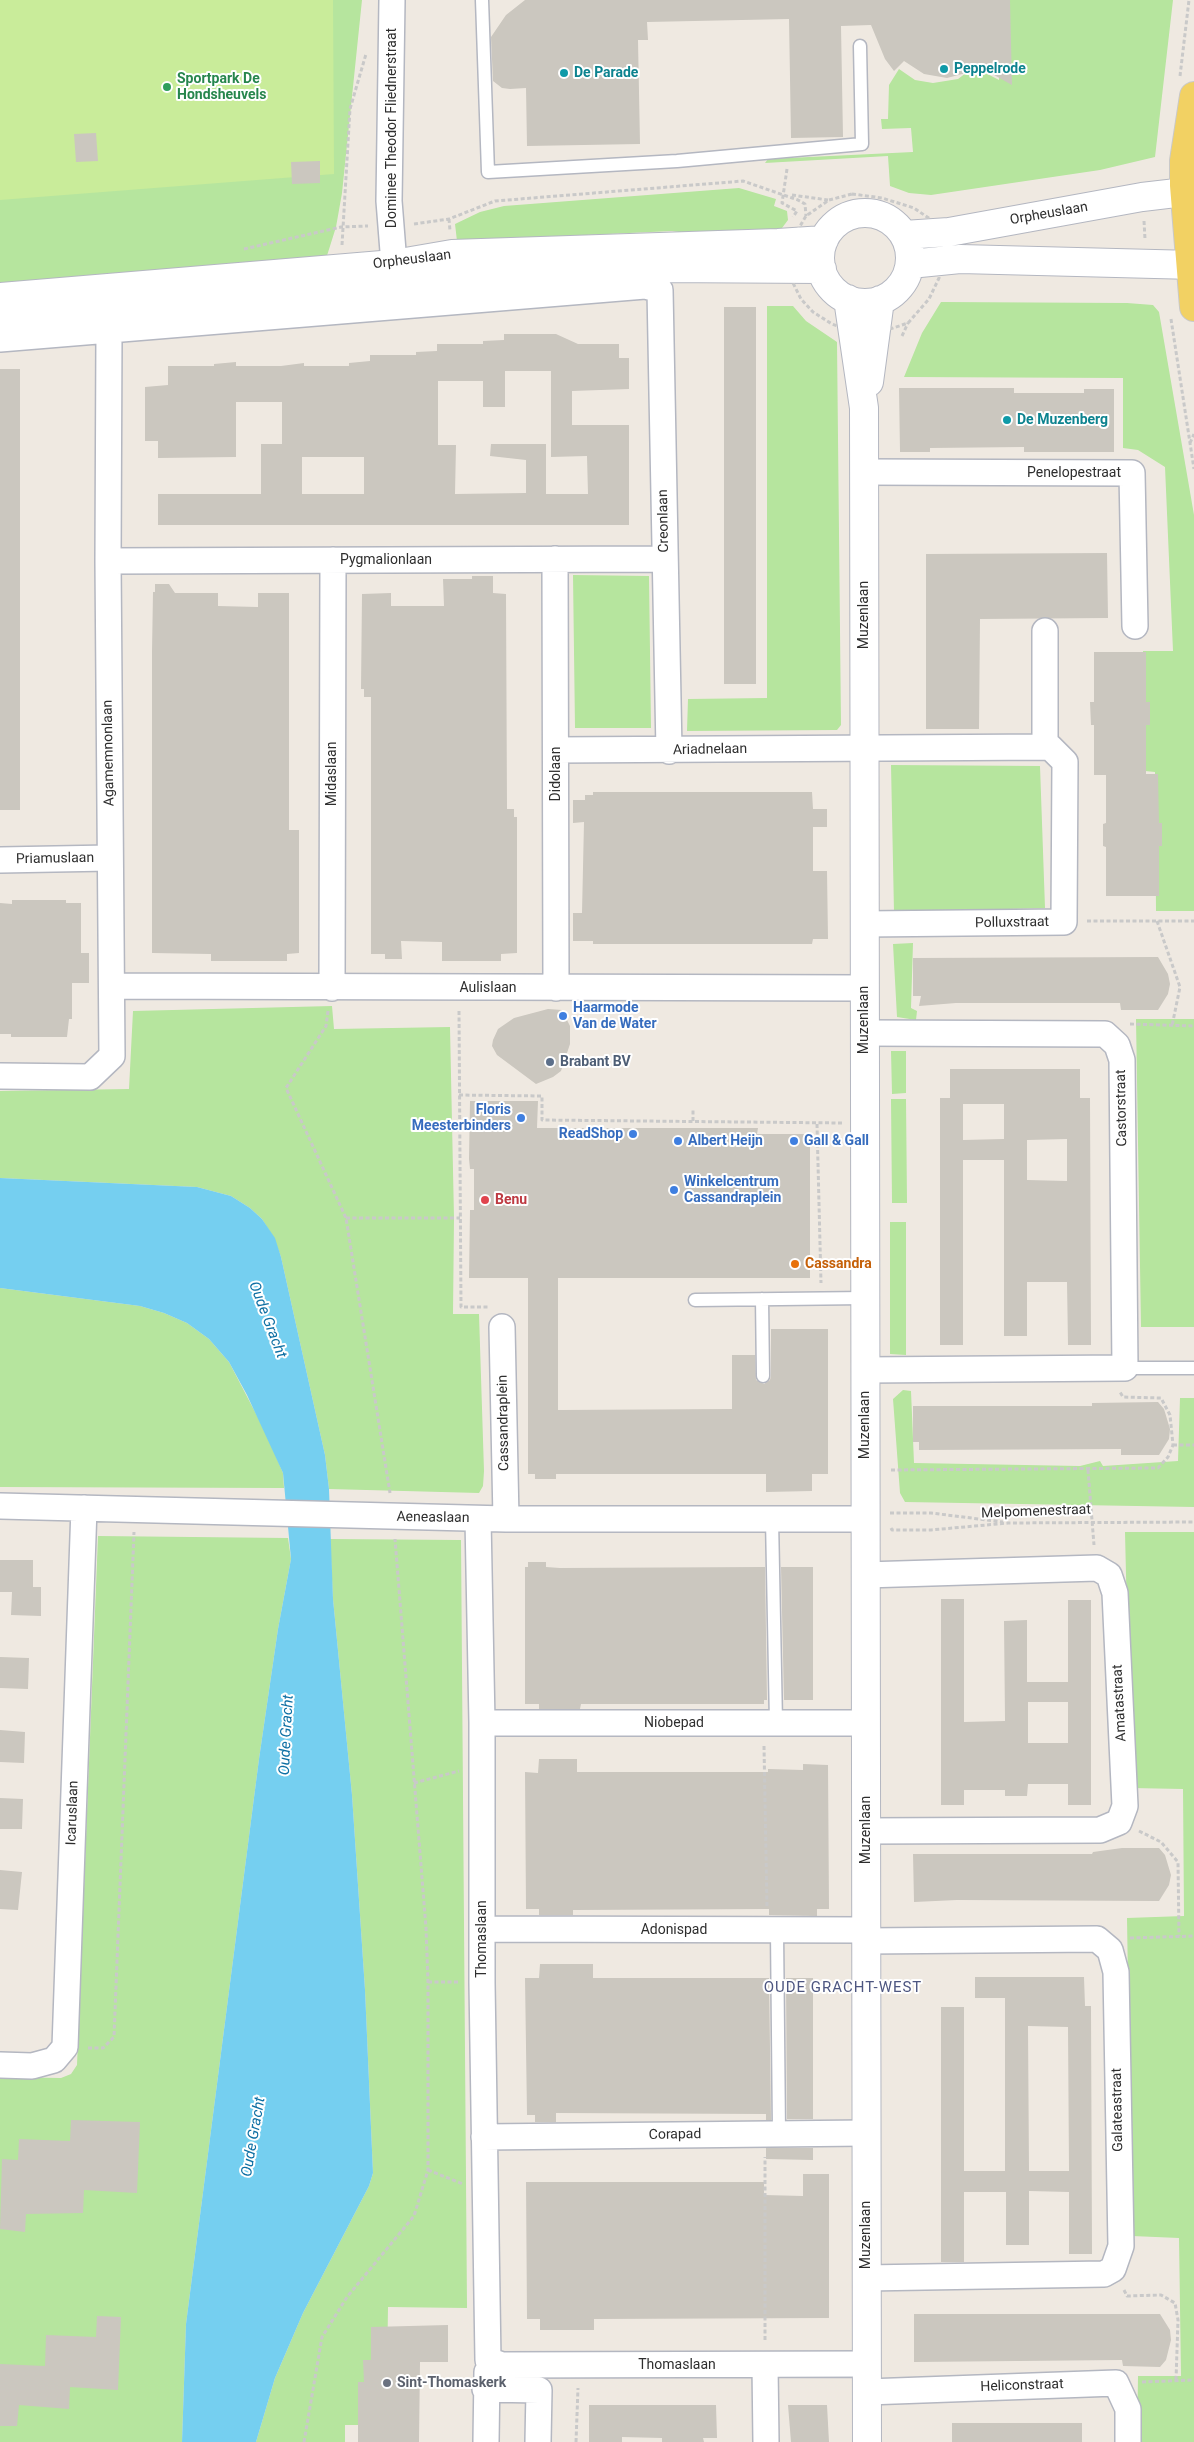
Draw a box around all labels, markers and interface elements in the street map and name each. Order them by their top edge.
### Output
street label: Dominee Theodor Fliednerstraat [384,28,400,228]
place label: Peppelrode [954,61,1026,77]
marker: Peppelrode [938,63,950,75]
place label: De Parade [574,65,638,81]
marker: De Parade [558,67,570,79]
place label: Sportpark De Hondsheuvels [177,71,266,104]
marker: Sportpark De Hondsheuvels [161,81,173,93]
street label: Orpheuslaan [1009,199,1089,229]
street label: Orpheuslaan [372,247,452,273]
place label: De Muzenberg [1017,412,1108,428]
marker: De Muzenberg [1001,414,1013,426]
street label: Penelopestraat [1027,465,1121,481]
street label: Creonlaan [655,489,673,553]
street label: Pygmalionlaan [340,552,432,568]
street label: Muzenlaan [856,581,872,649]
street label: Agamemnonlaan [100,700,118,806]
street label: Ariadnelaan [673,741,747,759]
street label: Midaslaan [324,742,340,806]
street label: Didolaan [548,747,564,801]
street label: Priamuslaan [16,850,94,868]
street label: Polluxstraat [975,914,1049,932]
street label: Aulislaan [459,980,517,996]
street label: Muzenlaan [856,986,872,1054]
place label: Haarmode Van de Water [573,1000,657,1032]
marker: Haarmode Van de Water [557,1010,569,1022]
place label: Brabant BV [560,1054,631,1070]
marker: Brabant BV [544,1056,556,1068]
street label: Castorstraat [1113,1069,1131,1147]
place label: Floris Meesterbinders [412,1102,511,1134]
marker: Floris Meesterbinders [515,1112,527,1124]
place label: ReadShop [559,1126,623,1142]
marker: ReadShop [627,1128,639,1140]
place label: Albert Heijn [688,1133,763,1149]
place label: Gall & Gall [804,1133,869,1149]
marker: Albert Heijn [672,1135,684,1147]
marker: Gall & Gall [788,1135,800,1147]
place label: Winkelcentrum Cassandraplein [684,1174,781,1206]
marker: Winkelcentrum Cassandraplein [668,1184,680,1196]
place label: Benu [495,1192,527,1208]
marker: Benu [479,1194,491,1206]
place label: Cassandra [805,1256,872,1272]
marker: Cassandra [789,1258,801,1270]
water label: Oude Gracht [244,1279,290,1361]
street label: Cassandraplein [495,1375,513,1471]
street label: Muzenlaan [857,1391,873,1459]
street label: Melpomenestraat [981,1502,1091,1522]
street label: Aeneaslaan [396,1509,470,1527]
street label: Amatastraat [1110,1664,1130,1742]
water label: Oude Gracht [276,1694,298,1776]
street label: Niobepad [644,1715,704,1731]
street label: Icaruslaan [63,1780,83,1846]
street label: Muzenlaan [858,1796,874,1864]
street label: Thomaslaan [474,1900,490,1978]
street label: Adonispad [641,1922,707,1938]
district label: OUDE GRACHT-WEST [762,1979,924,1997]
street label: Galateastraat [1109,2068,1127,2152]
water label: Oude Gracht [238,2096,270,2178]
street label: Corapad [649,2126,701,2144]
street label: Muzenlaan [858,2201,874,2269]
street label: Thomaslaan [638,2357,716,2373]
place label: Sint-Thomaskerk [397,2375,506,2391]
street label: Heliconstraat [980,2376,1064,2396]
marker: Sint-Thomaskerk [381,2377,393,2389]

